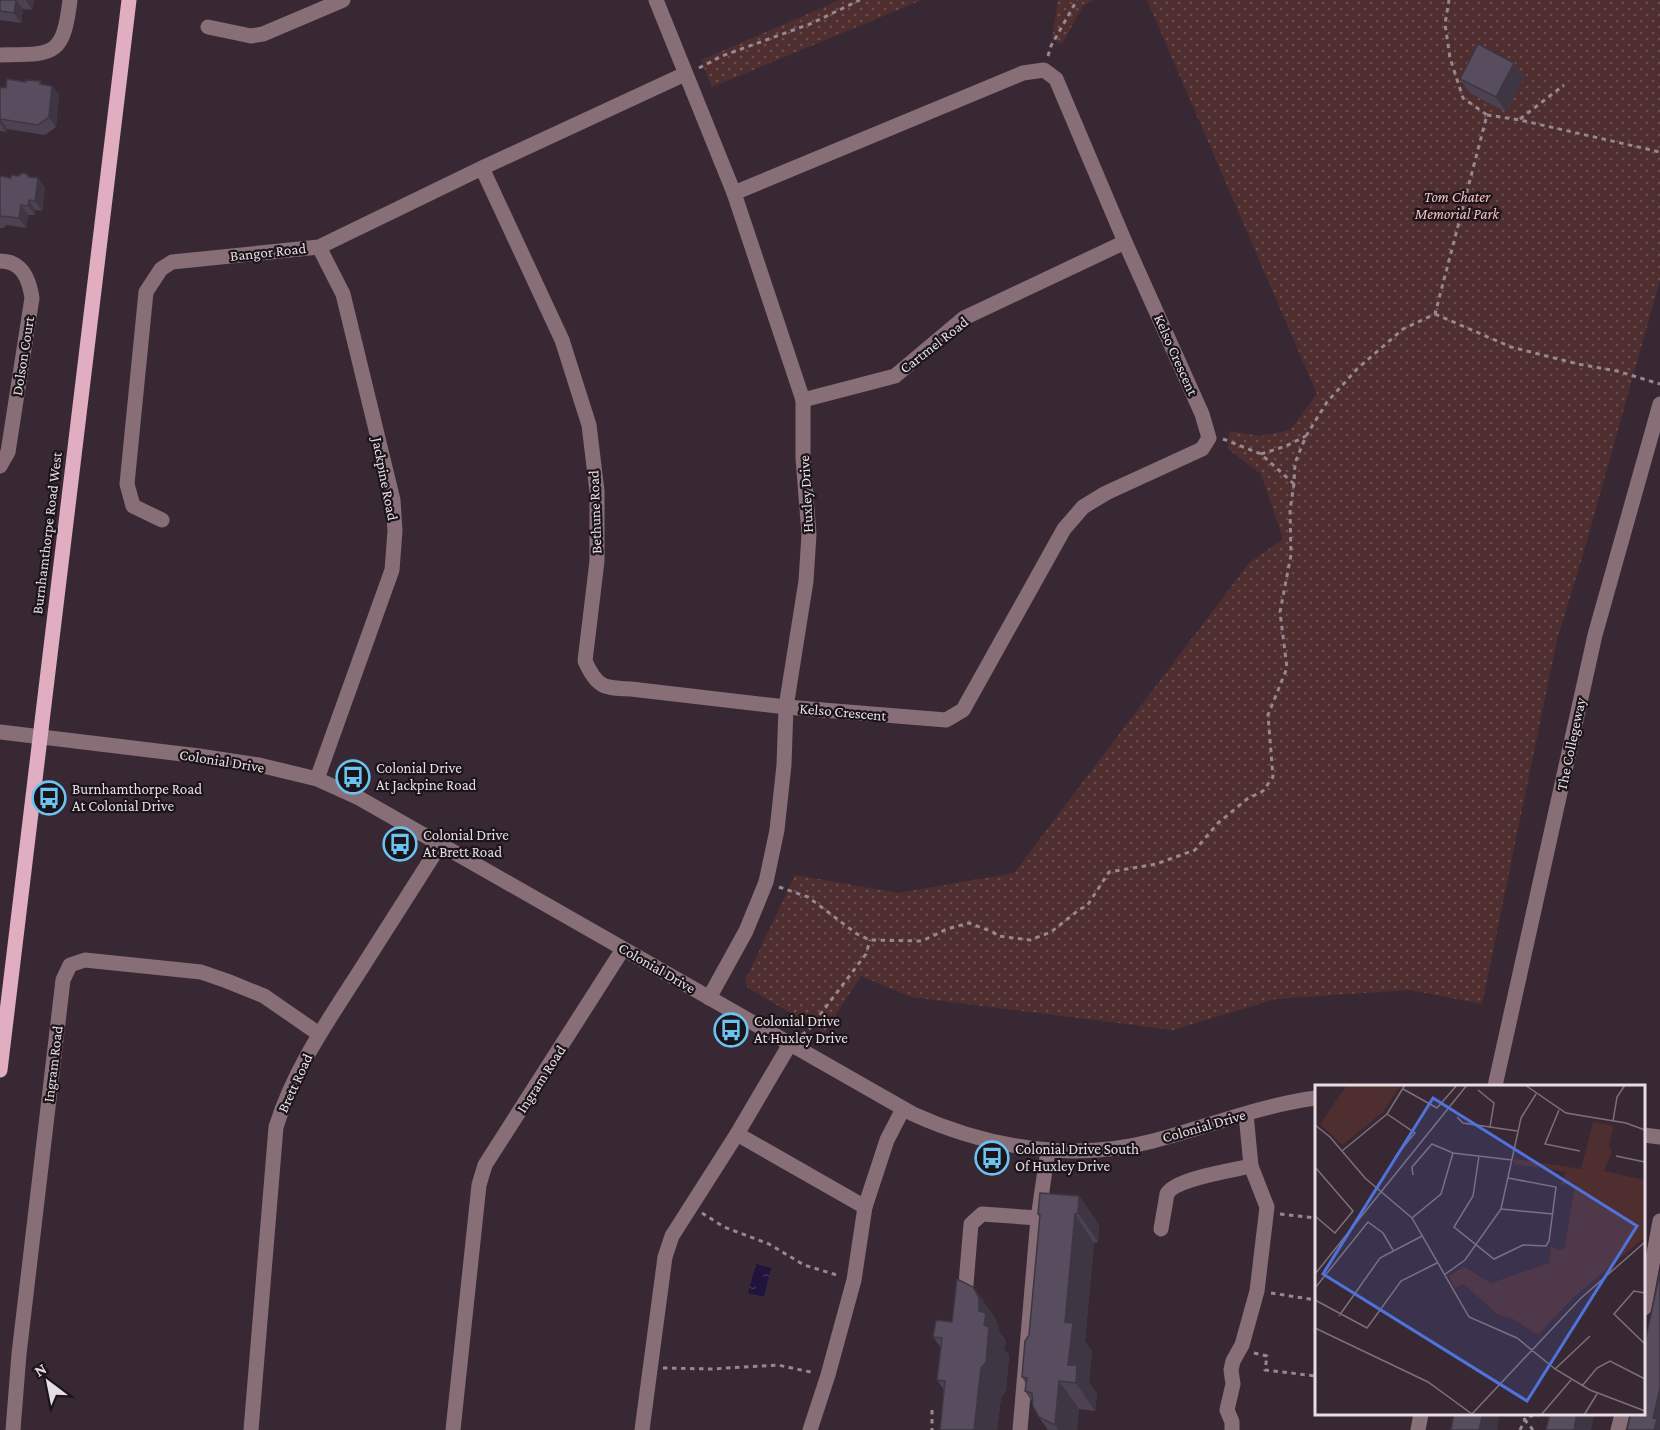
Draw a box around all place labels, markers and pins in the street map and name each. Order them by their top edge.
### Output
bus stop icon: Colonial Drive At Jackpine Road [335,759,371,795]
place label: Colonial Drive At Jackpine Road [376,760,477,794]
bus stop icon: Burnhamthorpe Road At Colonial Drive [31,780,67,816]
place label: Burnhamthorpe Road At Colonial Drive [72,781,202,814]
bus stop icon: Colonial Drive At Brett Road [382,826,418,862]
place label: Colonial Drive At Brett Road [423,827,509,860]
bus stop icon: Colonial Drive At Huxley Drive [713,1012,749,1048]
place label: Colonial Drive At Huxley Drive [754,1013,848,1047]
bus stop icon: Colonial Drive South Of Huxley Drive [974,1140,1010,1176]
place label: Colonial Drive South Of Huxley Drive [1015,1141,1139,1175]

